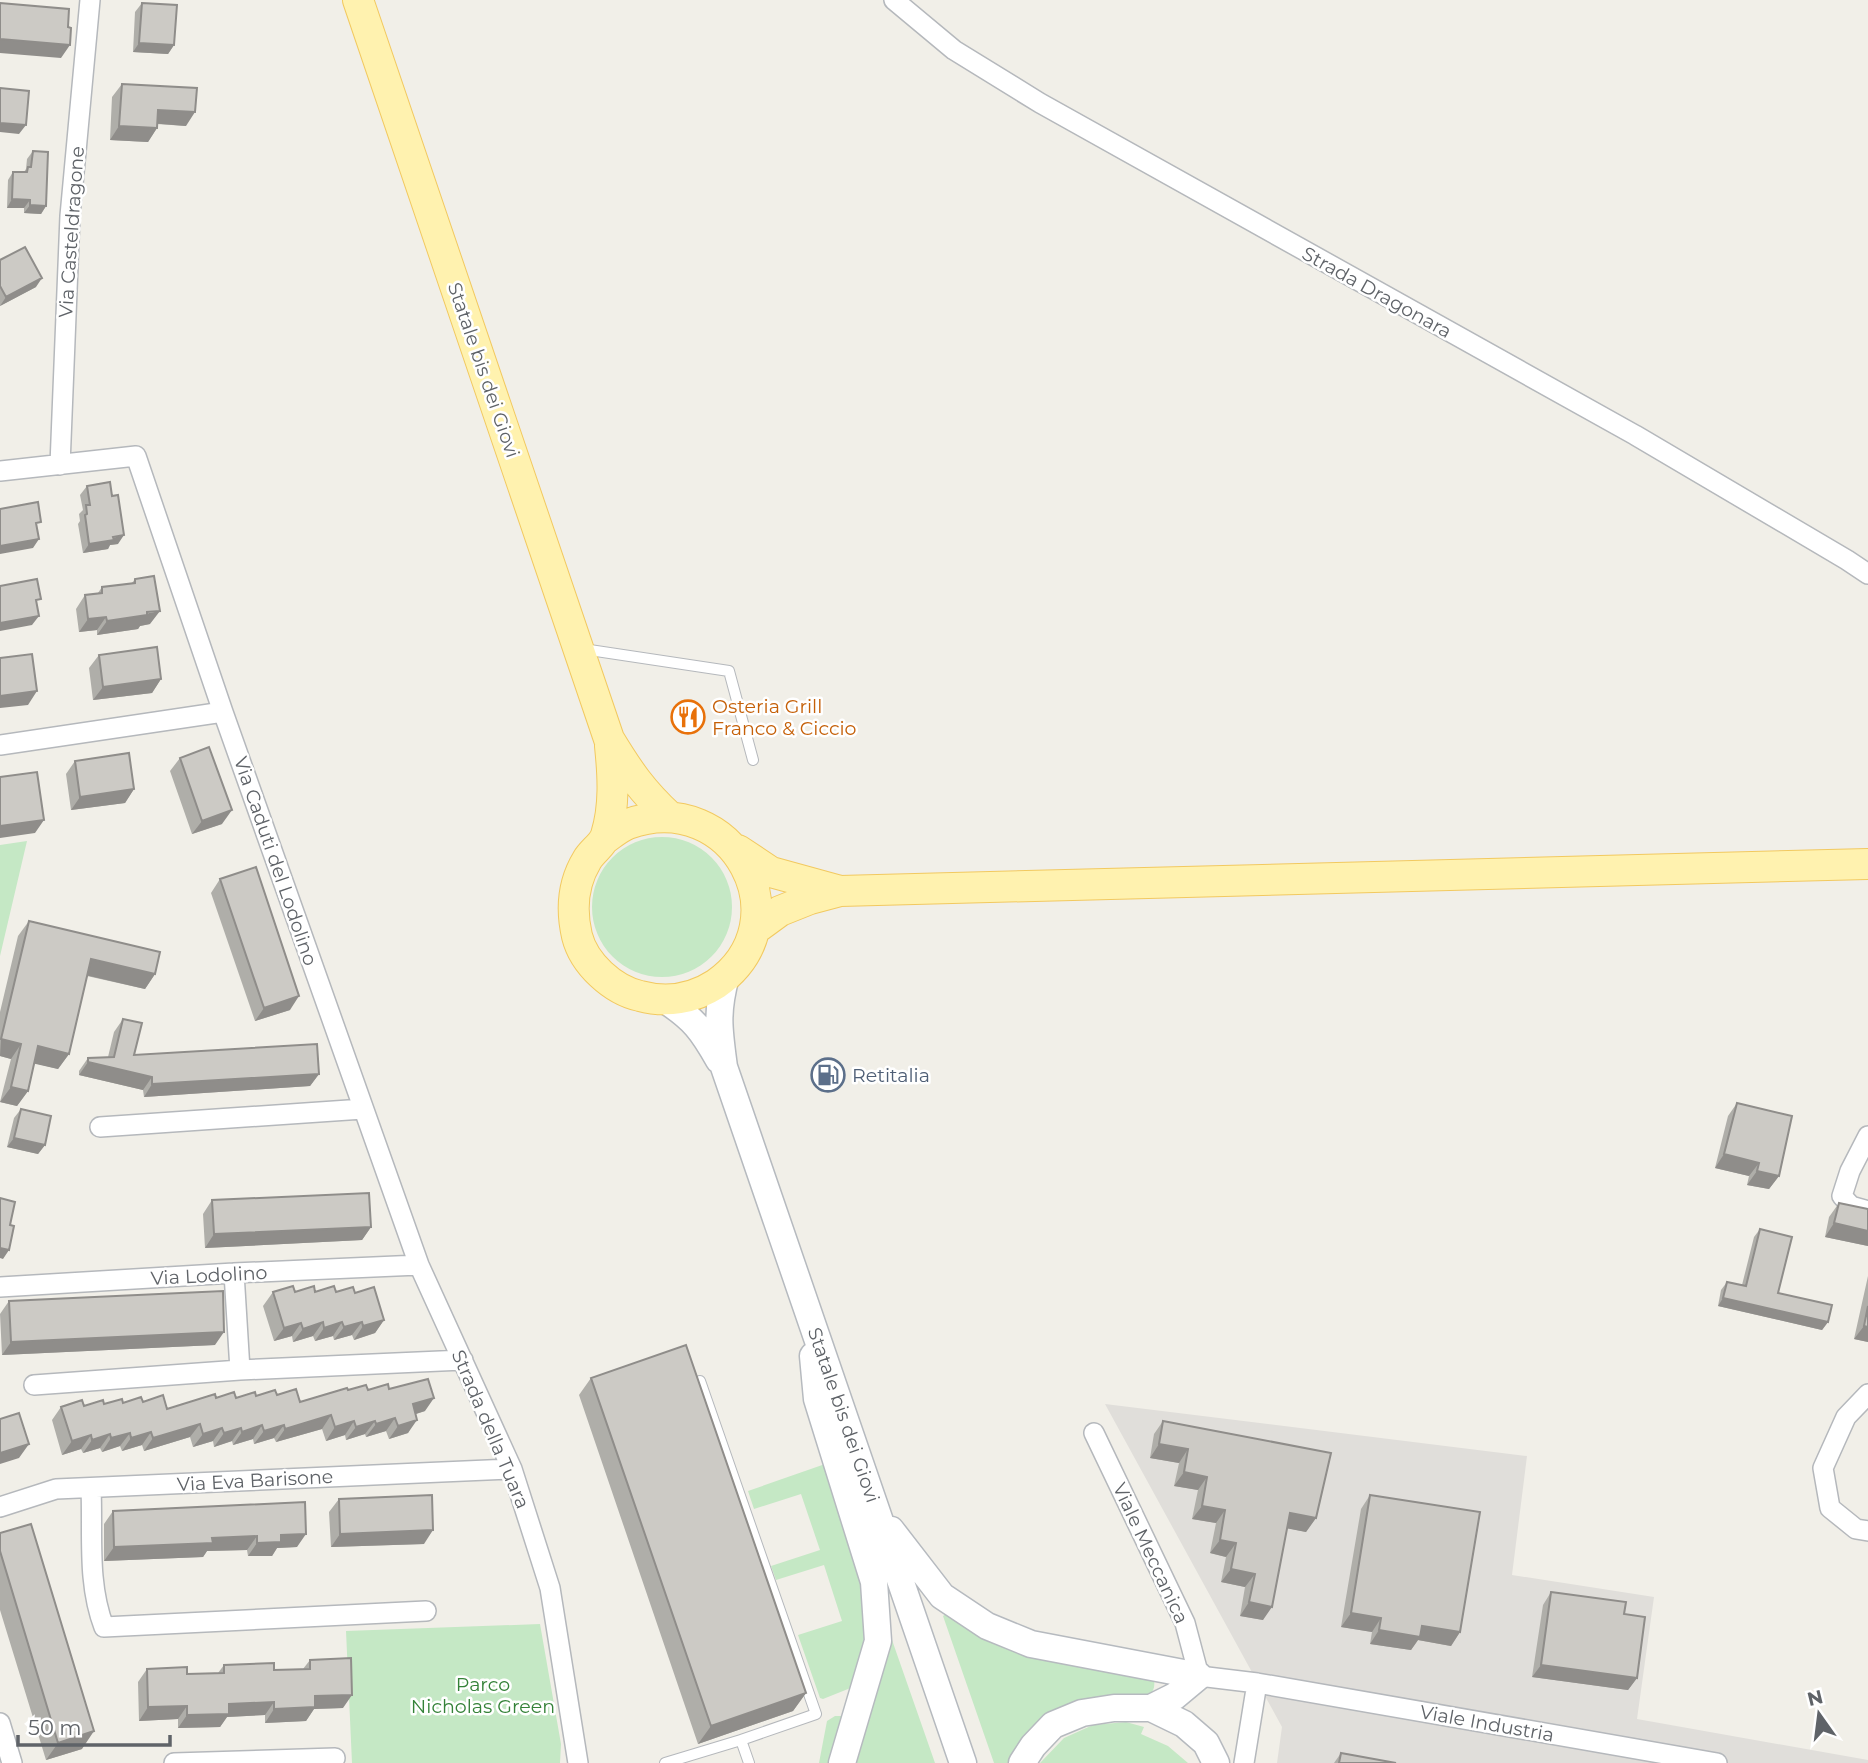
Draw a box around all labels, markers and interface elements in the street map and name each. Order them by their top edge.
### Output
street label: Via Casteldragone [54,145,89,319]
street label: Strada Dragonara [1298,242,1456,343]
street label: Statale bis dei Giovi [443,279,524,461]
place label: Osteria Grill Franco & Ciccio [712,695,857,740]
restaurant icon: Osteria Grill Franco & Ciccio [669,698,707,736]
street label: Via Caduti del Lodolino [229,754,322,969]
fuel station icon: Retitalia [809,1056,847,1094]
place label: Retitalia [852,1064,930,1087]
street label: Via Lodolino [150,1261,268,1290]
street label: Statale bis dei Giovi [803,1324,884,1506]
street label: Strada della Tuara [447,1346,534,1512]
street label: Via Eva Barisone [176,1465,334,1496]
street label: Viale Meccanica [1108,1479,1193,1627]
park label: Parco Nicholas Green [411,1673,555,1718]
north arrow [1784,1679,1854,1749]
text: N [1805,1685,1825,1711]
street label: Viale Industria [1418,1700,1556,1747]
scale bar [18,1704,170,1748]
text: 50 m [28,1715,82,1740]

